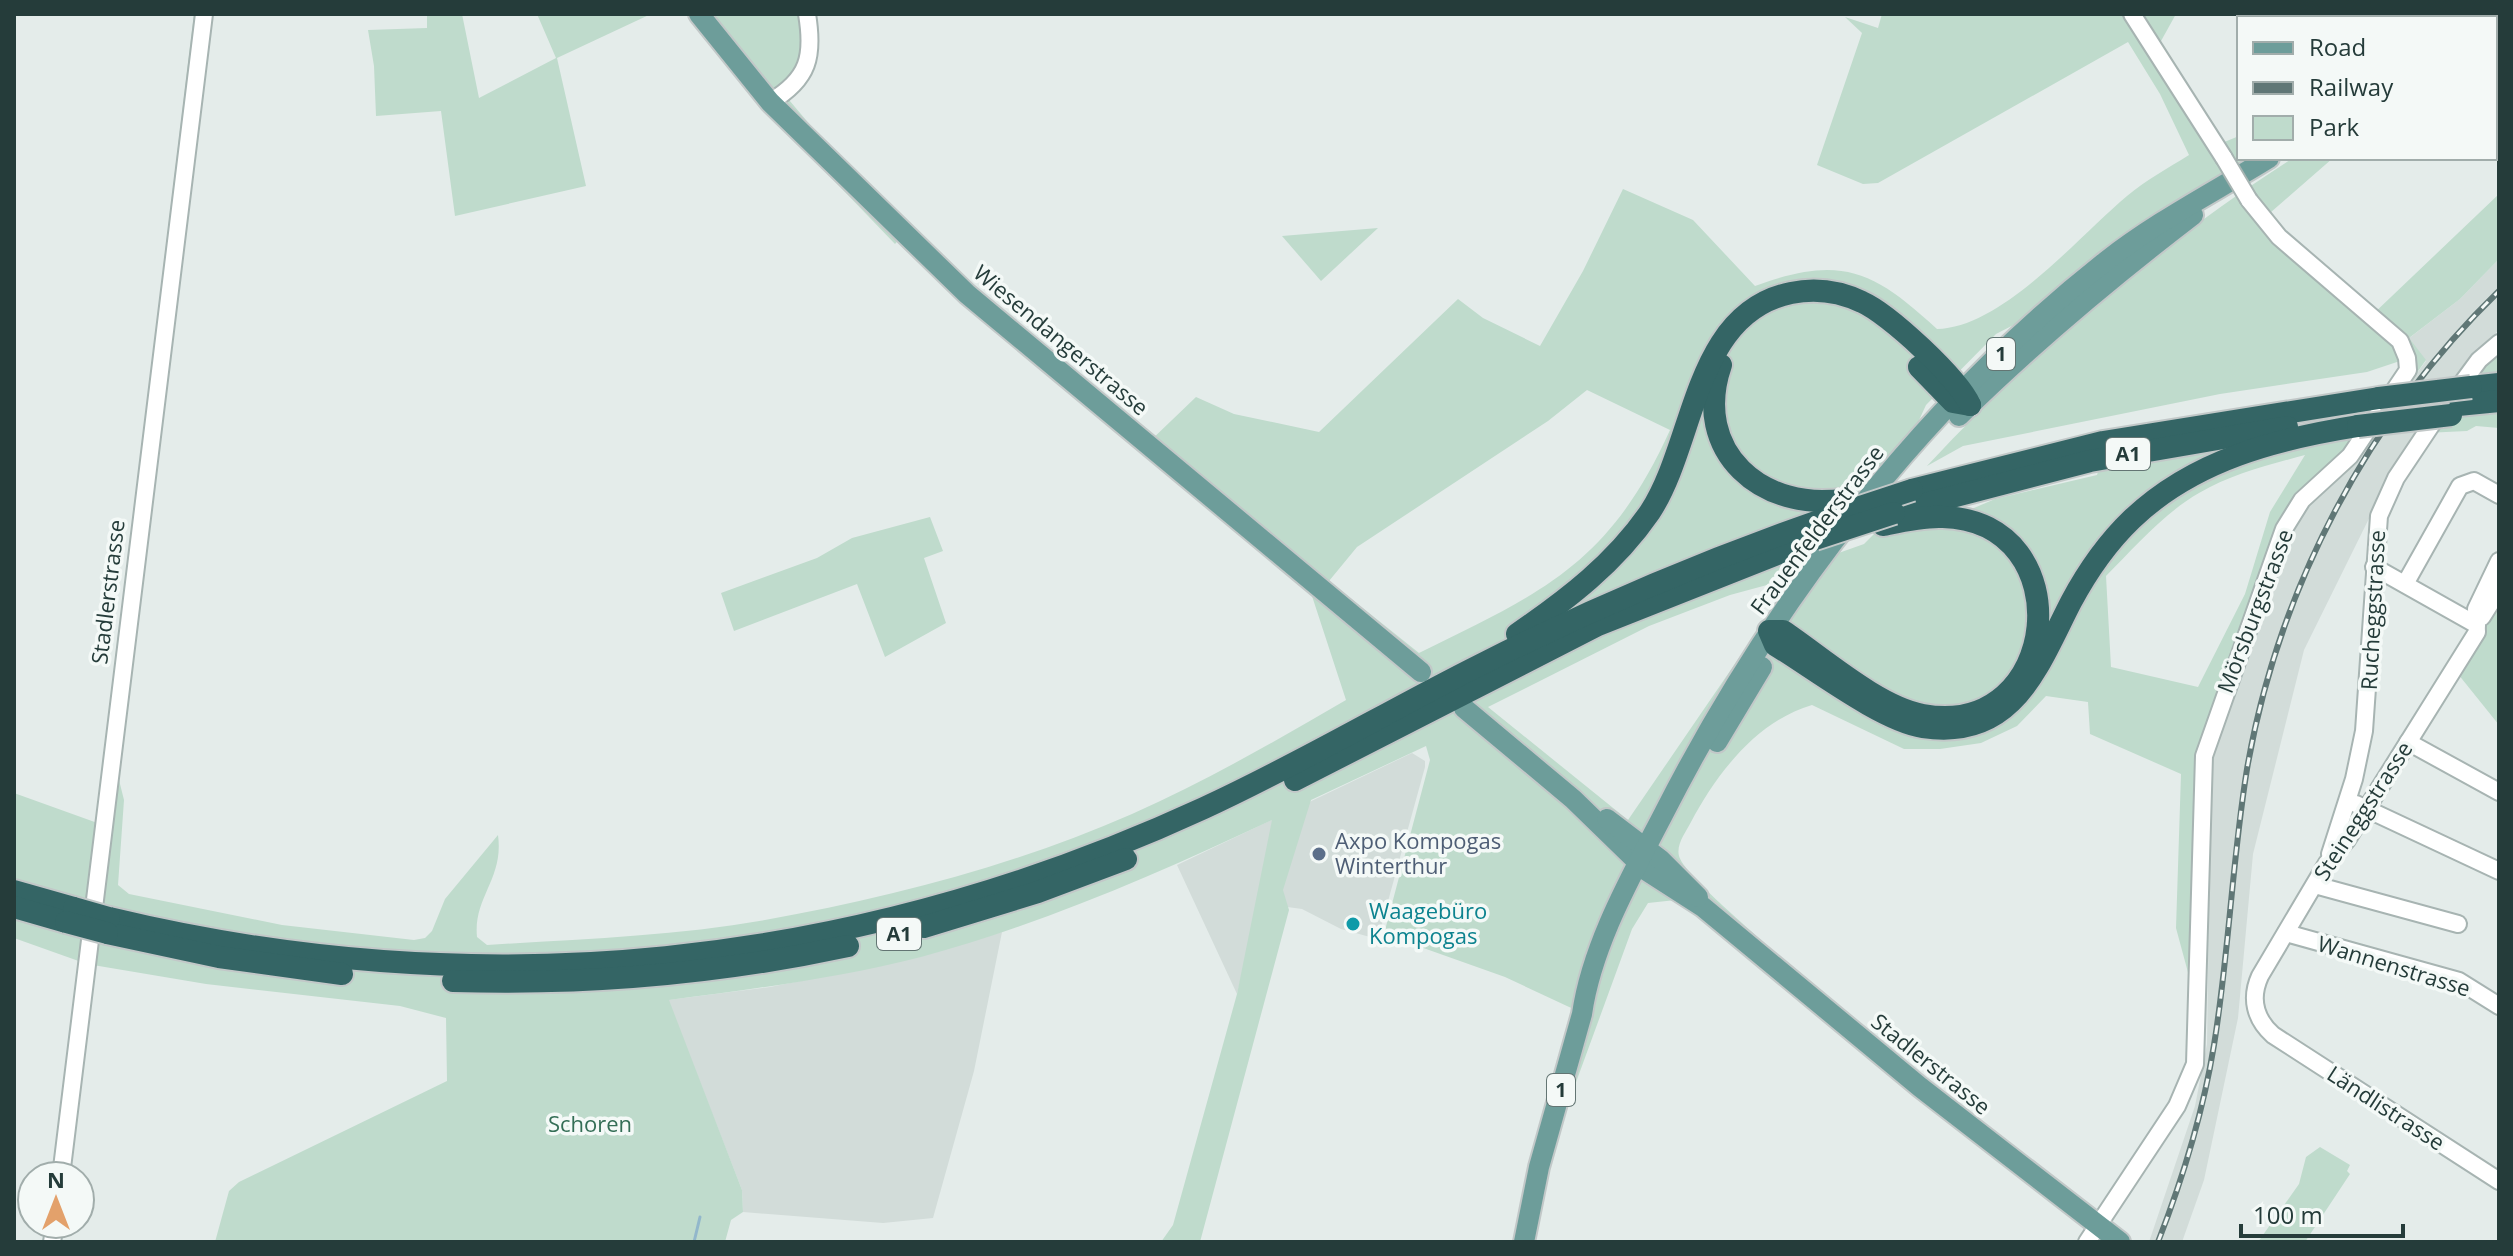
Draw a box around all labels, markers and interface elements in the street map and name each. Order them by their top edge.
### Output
legend [2237,16,2497,160]
text: Road [2309,30,2366,63]
text: Railway [2309,70,2394,103]
text: Park [2309,110,2360,143]
street label: Wiesendangerstrasse [968,257,1156,421]
road number: 1 [1987,338,2015,370]
road number: A1 [2106,438,2150,470]
street label: Frauenfelderstrasse [1743,439,1890,620]
street label: Stadlerstrasse [83,518,131,666]
street label: Mörsburgstrasse [2209,524,2299,697]
street label: Rucheggstrasse [2353,529,2391,691]
street label: Steineggstrasse [2306,735,2418,886]
place label: Axpo Kompogas Winterthur [1335,825,1501,880]
marker: Axpo Kompogas Winterthur [1310,845,1328,863]
place label: Waagebüro Kompogas [1369,895,1487,950]
marker: Waagebüro Kompogas [1344,915,1362,933]
road number: A1 [877,918,921,950]
street label: Wannenstrasse [2314,928,2474,1003]
street label: Stadlerstrasse [1866,1006,1998,1121]
street label: Ländlistrasse [2322,1058,2451,1156]
road number: 1 [1547,1074,1575,1106]
park label: Schoren [548,1108,632,1138]
north arrow [16,1160,96,1240]
text: N [47,1164,65,1194]
scale bar [2241,1188,2403,1238]
text: 100 m [2253,1198,2323,1231]

